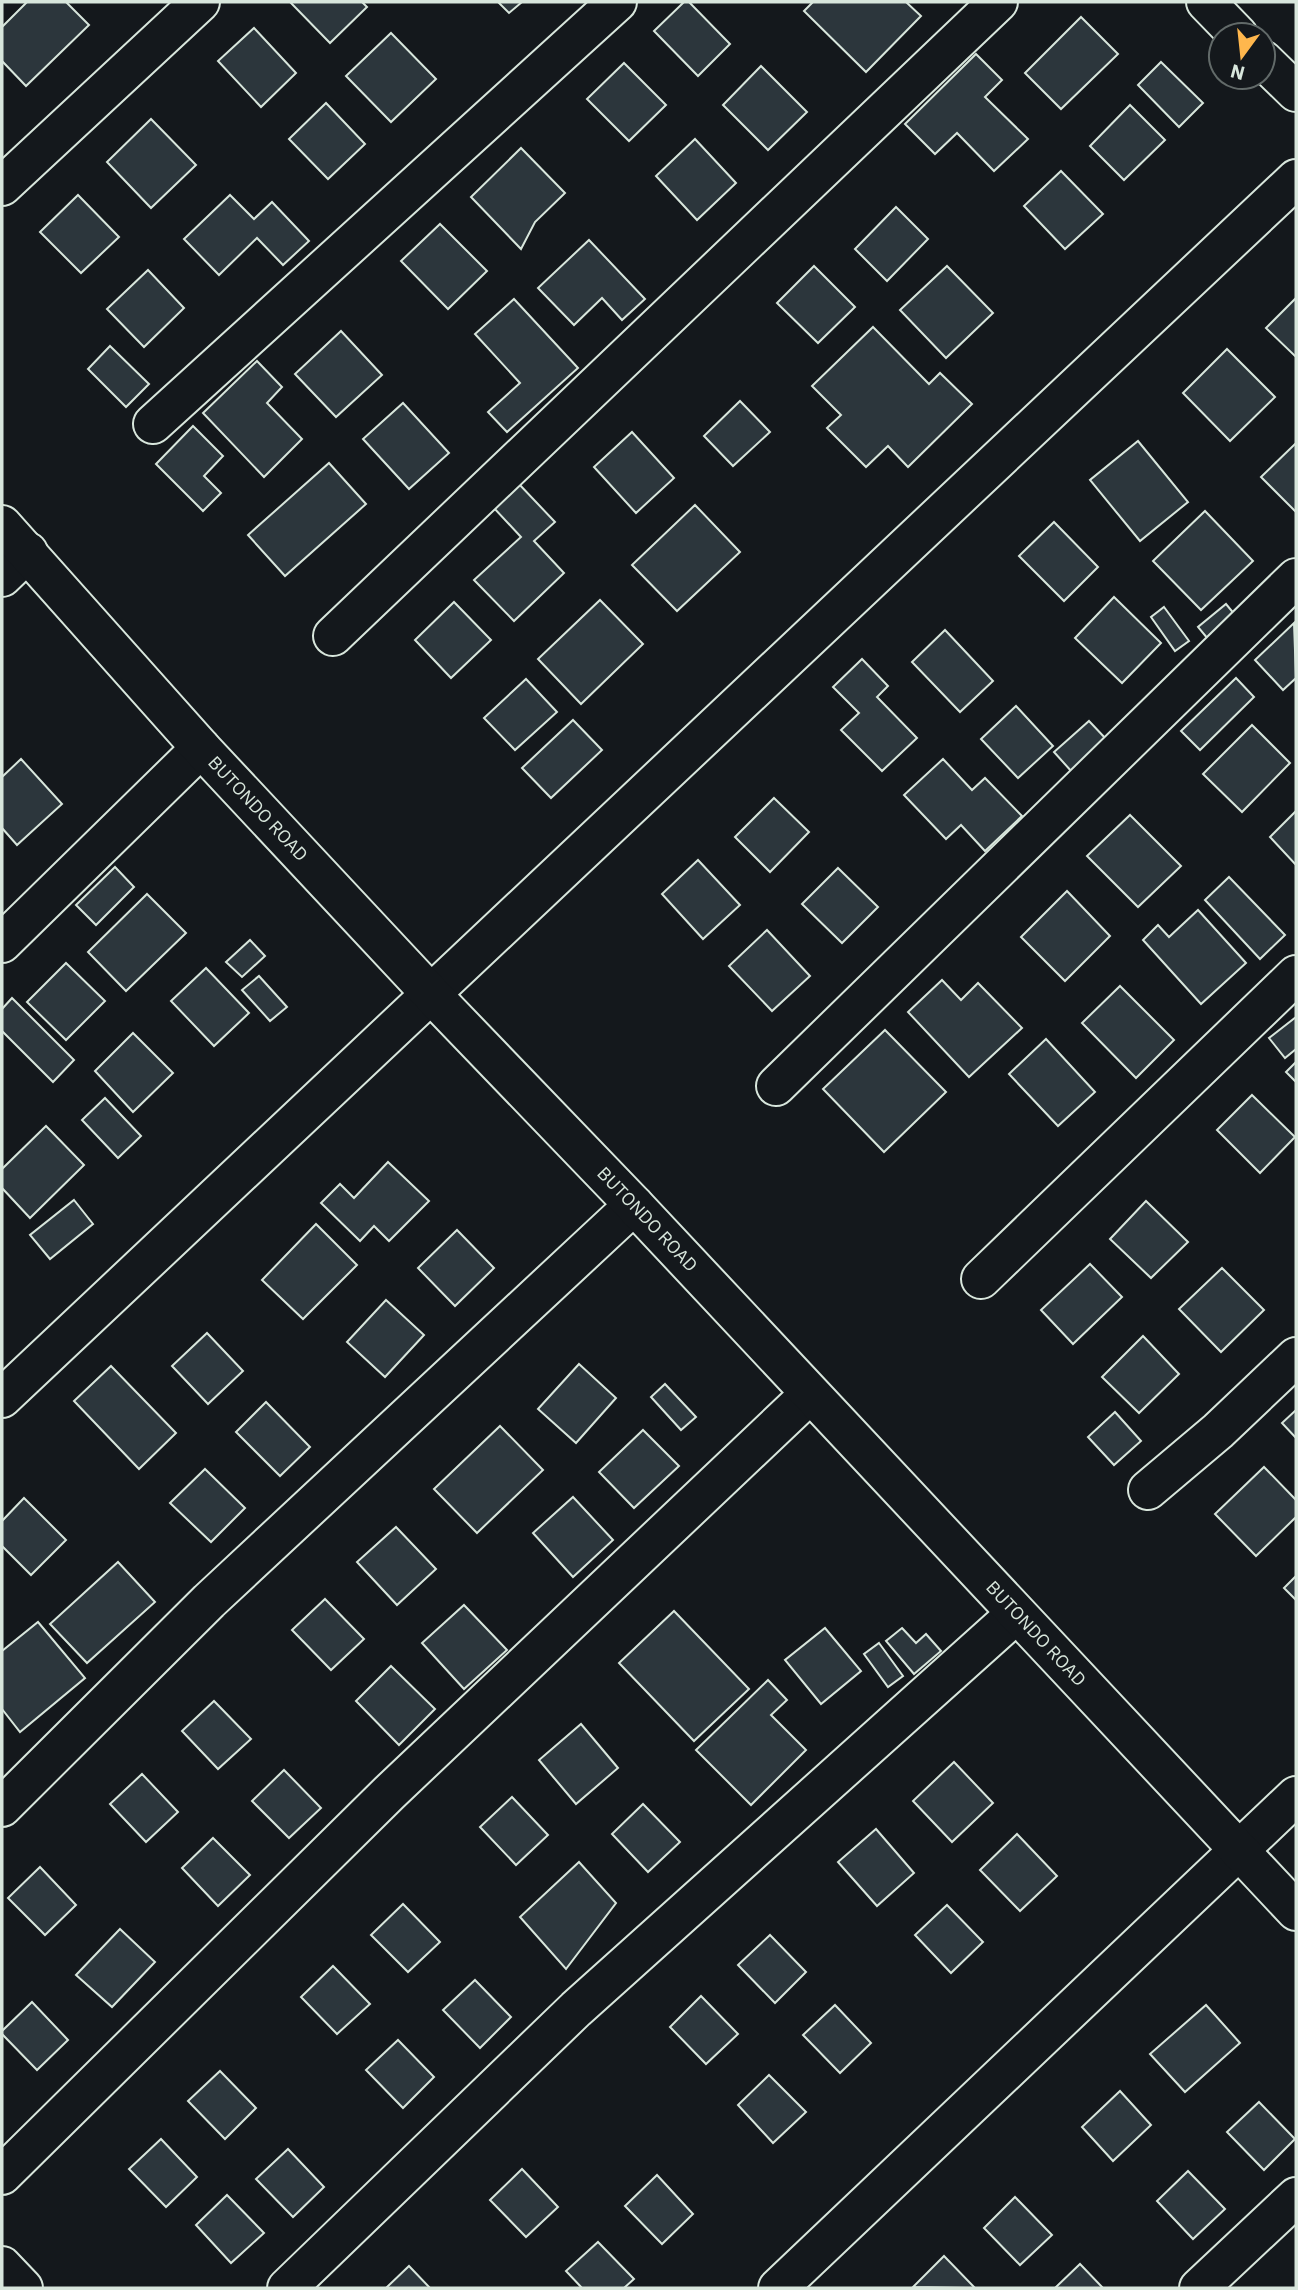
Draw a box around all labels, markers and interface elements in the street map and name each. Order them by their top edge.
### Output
north arrow [1207,21,1277,91]
text: N [1228,59,1247,86]
street label: BUTONDO ROAD [203,751,313,866]
street label: BUTONDO ROAD [593,1162,703,1276]
street label: BUTONDO ROAD [981,1576,1091,1691]

